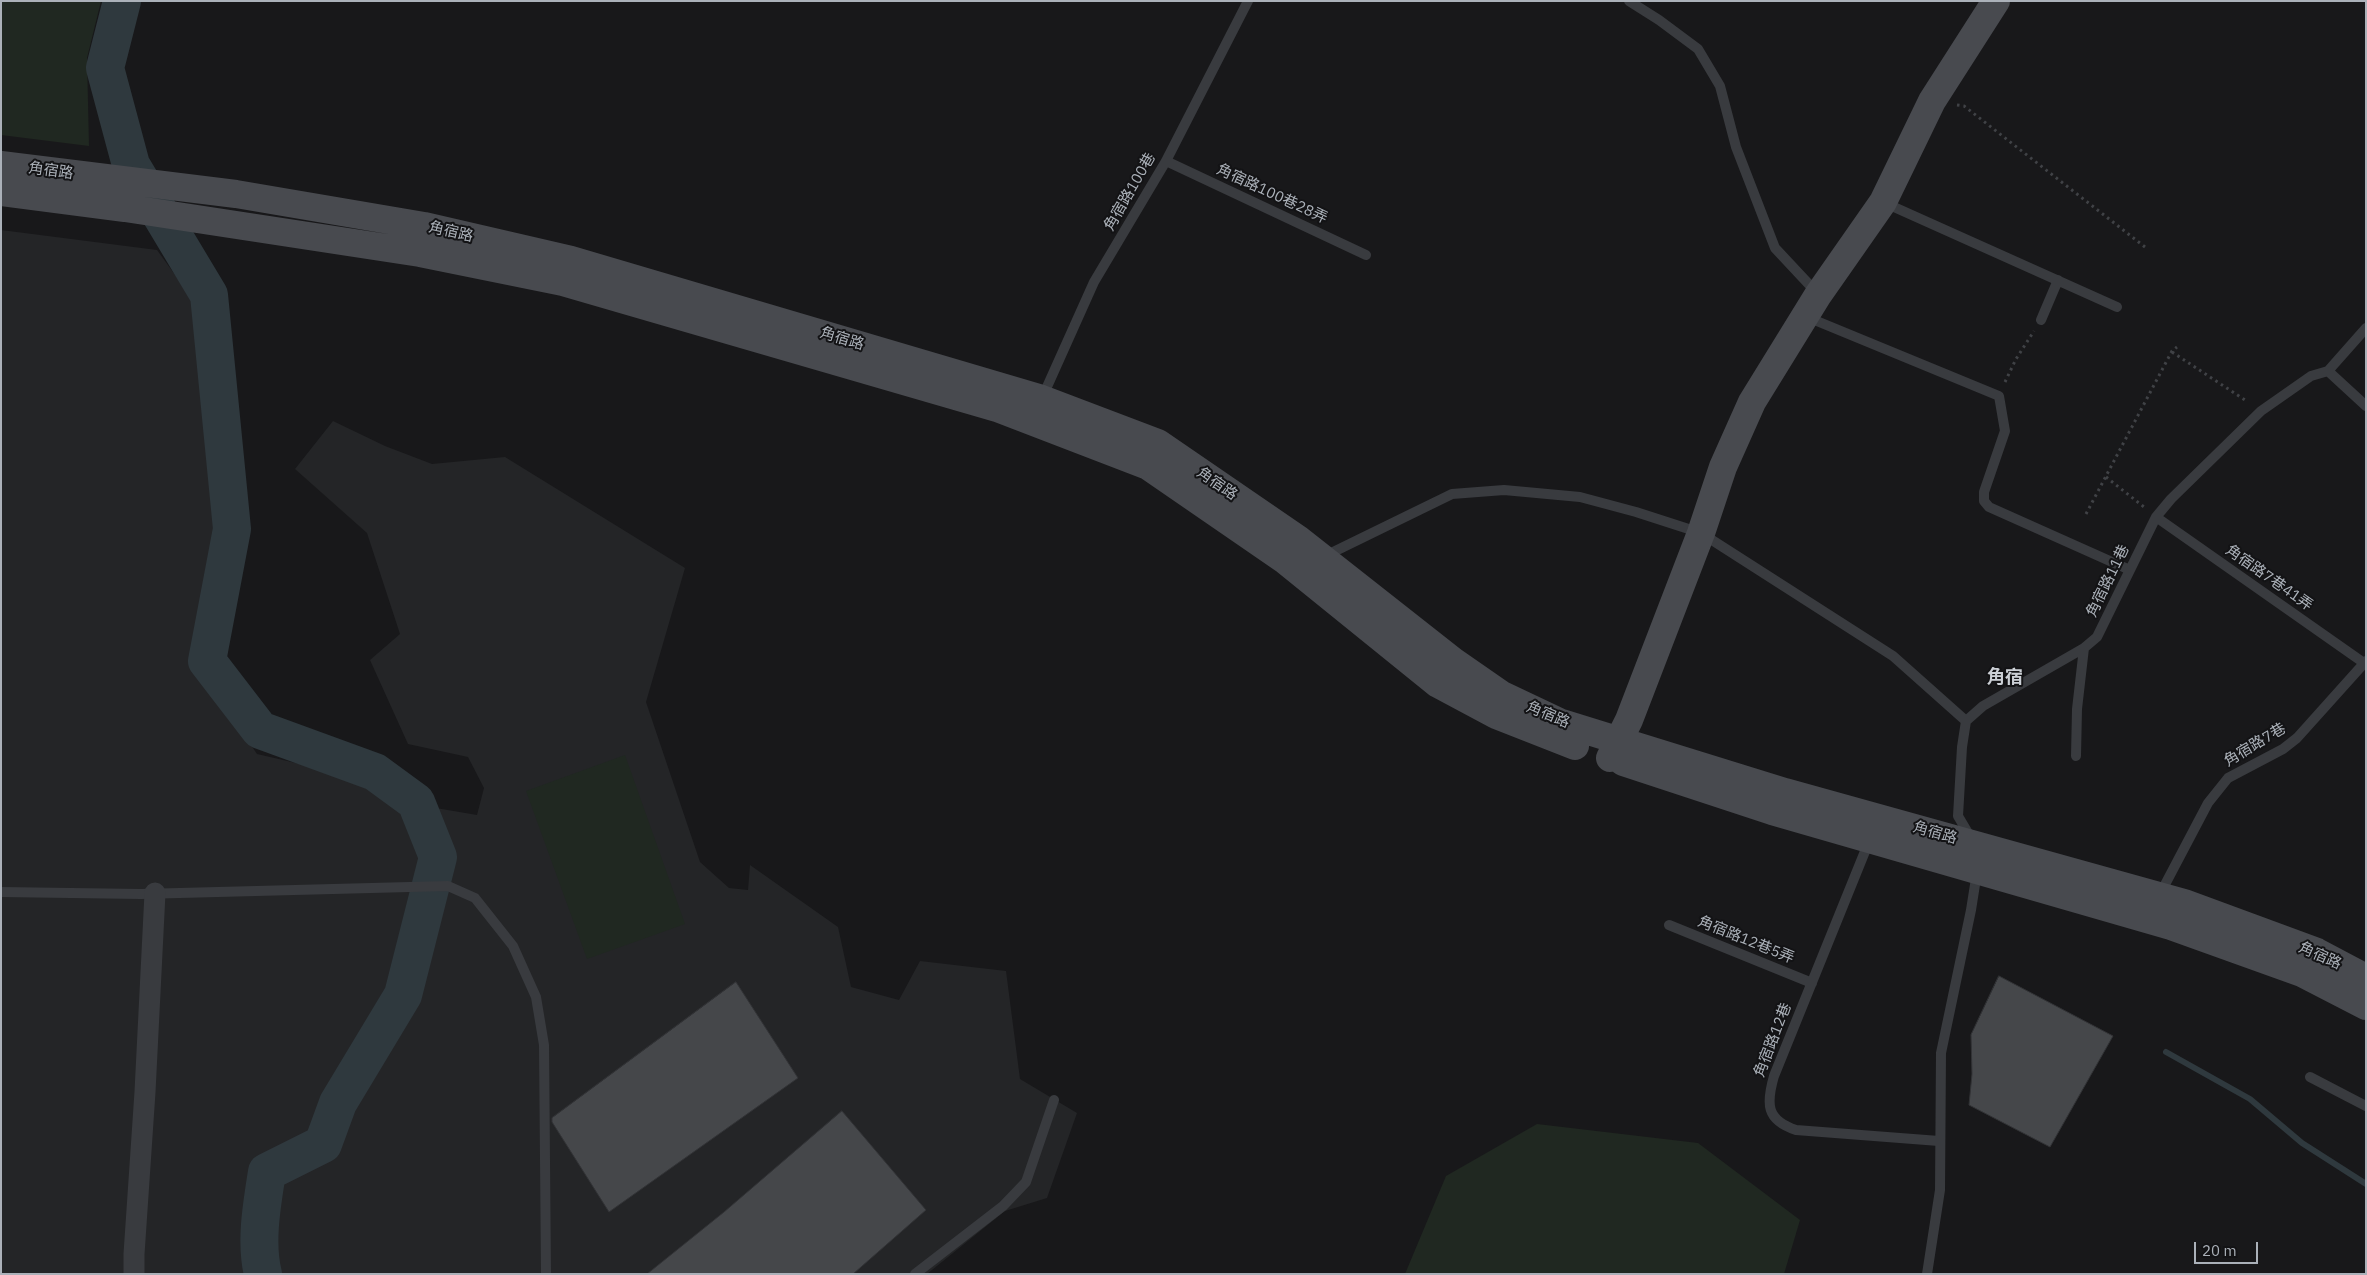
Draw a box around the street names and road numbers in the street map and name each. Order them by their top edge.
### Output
street label: 角宿路100巷 [1100,150,1160,234]
street label: 角宿路 [27,159,75,183]
street label: 角宿路100巷28弄 [1214,160,1330,228]
street label: 角宿路 [427,218,475,246]
street label: 角宿路 [818,324,866,354]
street label: 角宿路 [1193,464,1241,504]
street label: 角宿路7巷41弄 [2222,541,2316,615]
street label: 角宿路11巷 [2083,542,2133,620]
street label: 角宿路 [1524,698,1572,732]
street label: 角宿路7巷 [2221,720,2289,770]
street label: 角宿路 [1911,818,1959,848]
street label: 角宿路12巷5弄 [1695,913,1797,967]
street label: 角宿路 [2296,939,2344,973]
street label: 角宿路12巷 [1751,1000,1795,1080]

